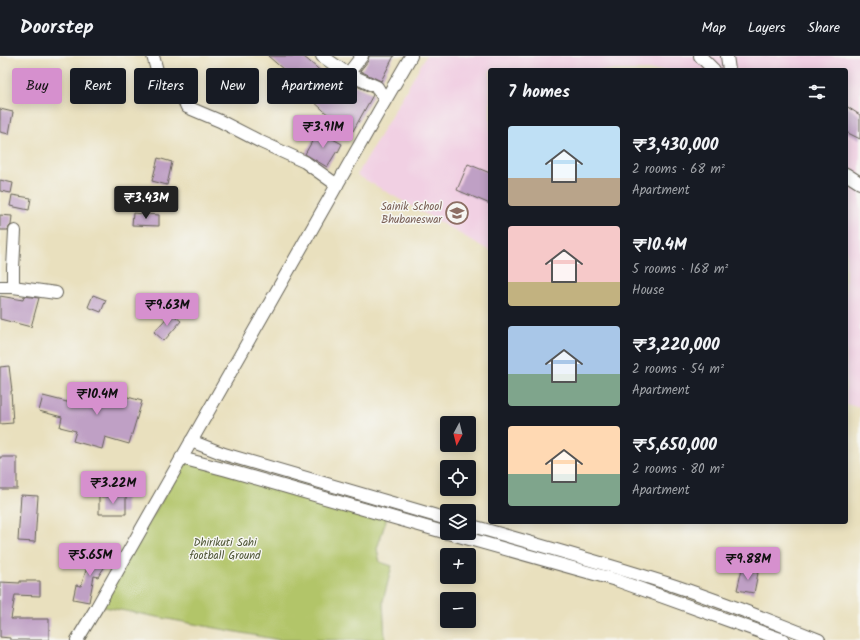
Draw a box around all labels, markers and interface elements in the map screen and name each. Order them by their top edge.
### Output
text: Doorstep [20,13,94,43]
text: Map [702,17,726,39]
text: Layers [748,17,786,39]
text: Share [808,17,840,39]
chip: Buy [12,68,62,104]
chip: Rent [70,68,126,104]
chip: Filters [134,68,198,104]
chip: New [206,68,259,104]
chip: Apartment [267,68,357,104]
text: 7 homes [508,79,570,106]
icon: filters [806,81,828,103]
pin: ₹3.91M [290,115,356,149]
text: ₹3.91M [302,117,344,138]
text: ₹3,430,000 [632,132,718,159]
icon: home [540,142,588,190]
text: 2 rooms · 68 m² [632,159,725,180]
text: Apartment [632,180,690,201]
pin: ₹3.43M [113,186,179,220]
text: ₹3.43M [123,188,169,209]
place label: Sainik School Bhubaneswar [381,198,443,229]
school or university icon: Sainik School Bhubaneswar [444,200,470,226]
text: ₹10.4M [632,232,687,259]
icon: home [540,242,588,290]
text: 5 rooms · 168 m² [632,259,728,280]
text: House [632,280,664,301]
pin: ₹9.63M [134,293,200,327]
text: ₹9.63M [145,295,189,316]
text: ₹3,220,000 [632,332,720,359]
icon: home [540,342,588,390]
text: 2 rooms · 54 m² [632,359,724,380]
text: Apartment [632,380,690,401]
pin: ₹10.4M [64,382,130,416]
text: ₹10.4M [76,384,118,405]
north arrow [440,416,476,452]
map controls [440,416,476,628]
text: ₹5,650,000 [632,432,717,459]
icon: home [540,442,588,490]
text: 2 rooms · 80 m² [632,459,724,480]
button: locate [440,460,476,496]
pin: ₹3.22M [80,471,146,505]
text: ₹3.22M [90,473,136,494]
text: Apartment [632,480,690,501]
button: layers [440,504,476,540]
park label: Dhirikuti Sahi football Ground [189,534,261,565]
pin: ₹5.65M [57,543,123,577]
text: ₹5.65M [68,545,112,566]
pin: ₹9.88M [715,547,781,581]
button: + [440,548,476,584]
text: ₹9.88M [725,549,771,570]
button: − [440,592,476,628]

